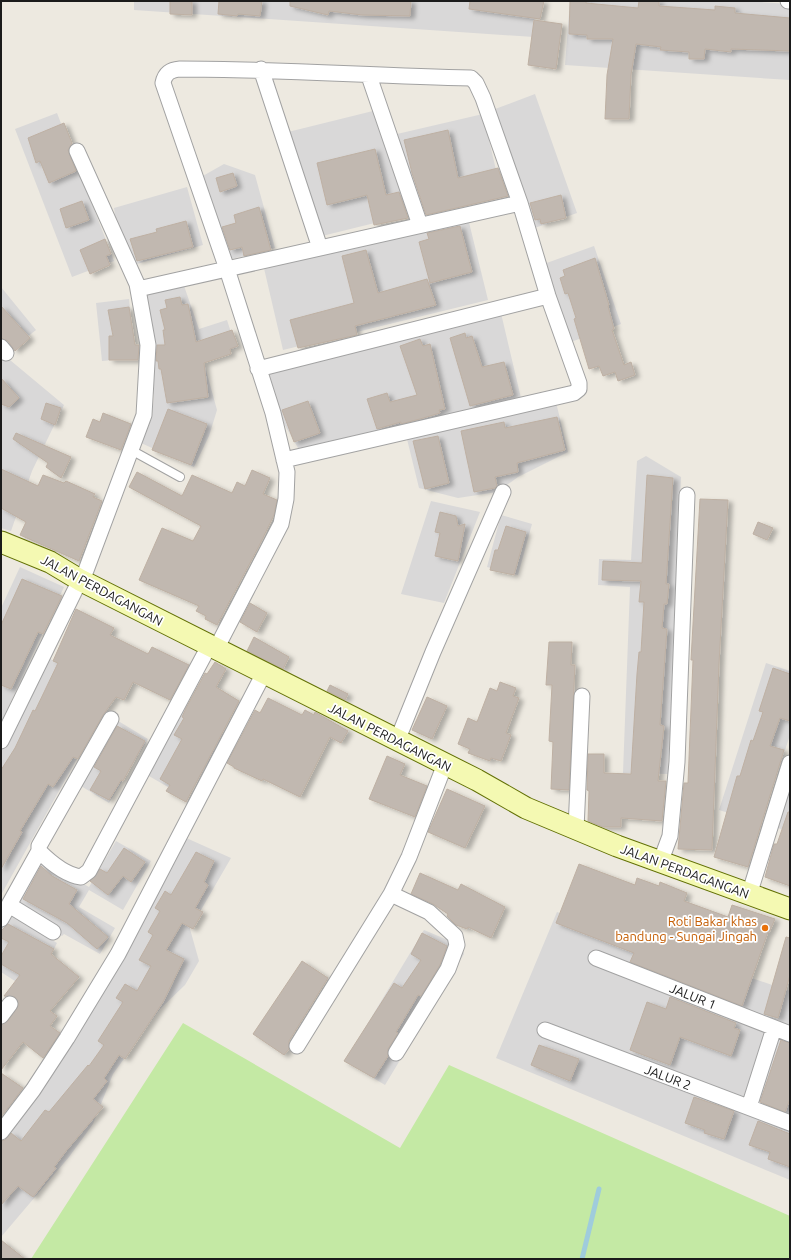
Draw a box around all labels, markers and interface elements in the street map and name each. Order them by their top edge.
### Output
street label: JALAN PERDAGANGAN [39,552,165,628]
street label: JALAN PERDAGANGAN [326,700,454,774]
street label: JALAN PERDAGANGAN [619,841,751,901]
place label: Roti Bakar khas bandung - Sungai Jingah [615,914,757,943]
marker: Roti Bakar khas bandung - Sungai Jingah [760,923,770,933]
street label: JALUR 1 [668,980,718,1012]
street label: JALUR 2 [643,1062,693,1092]

